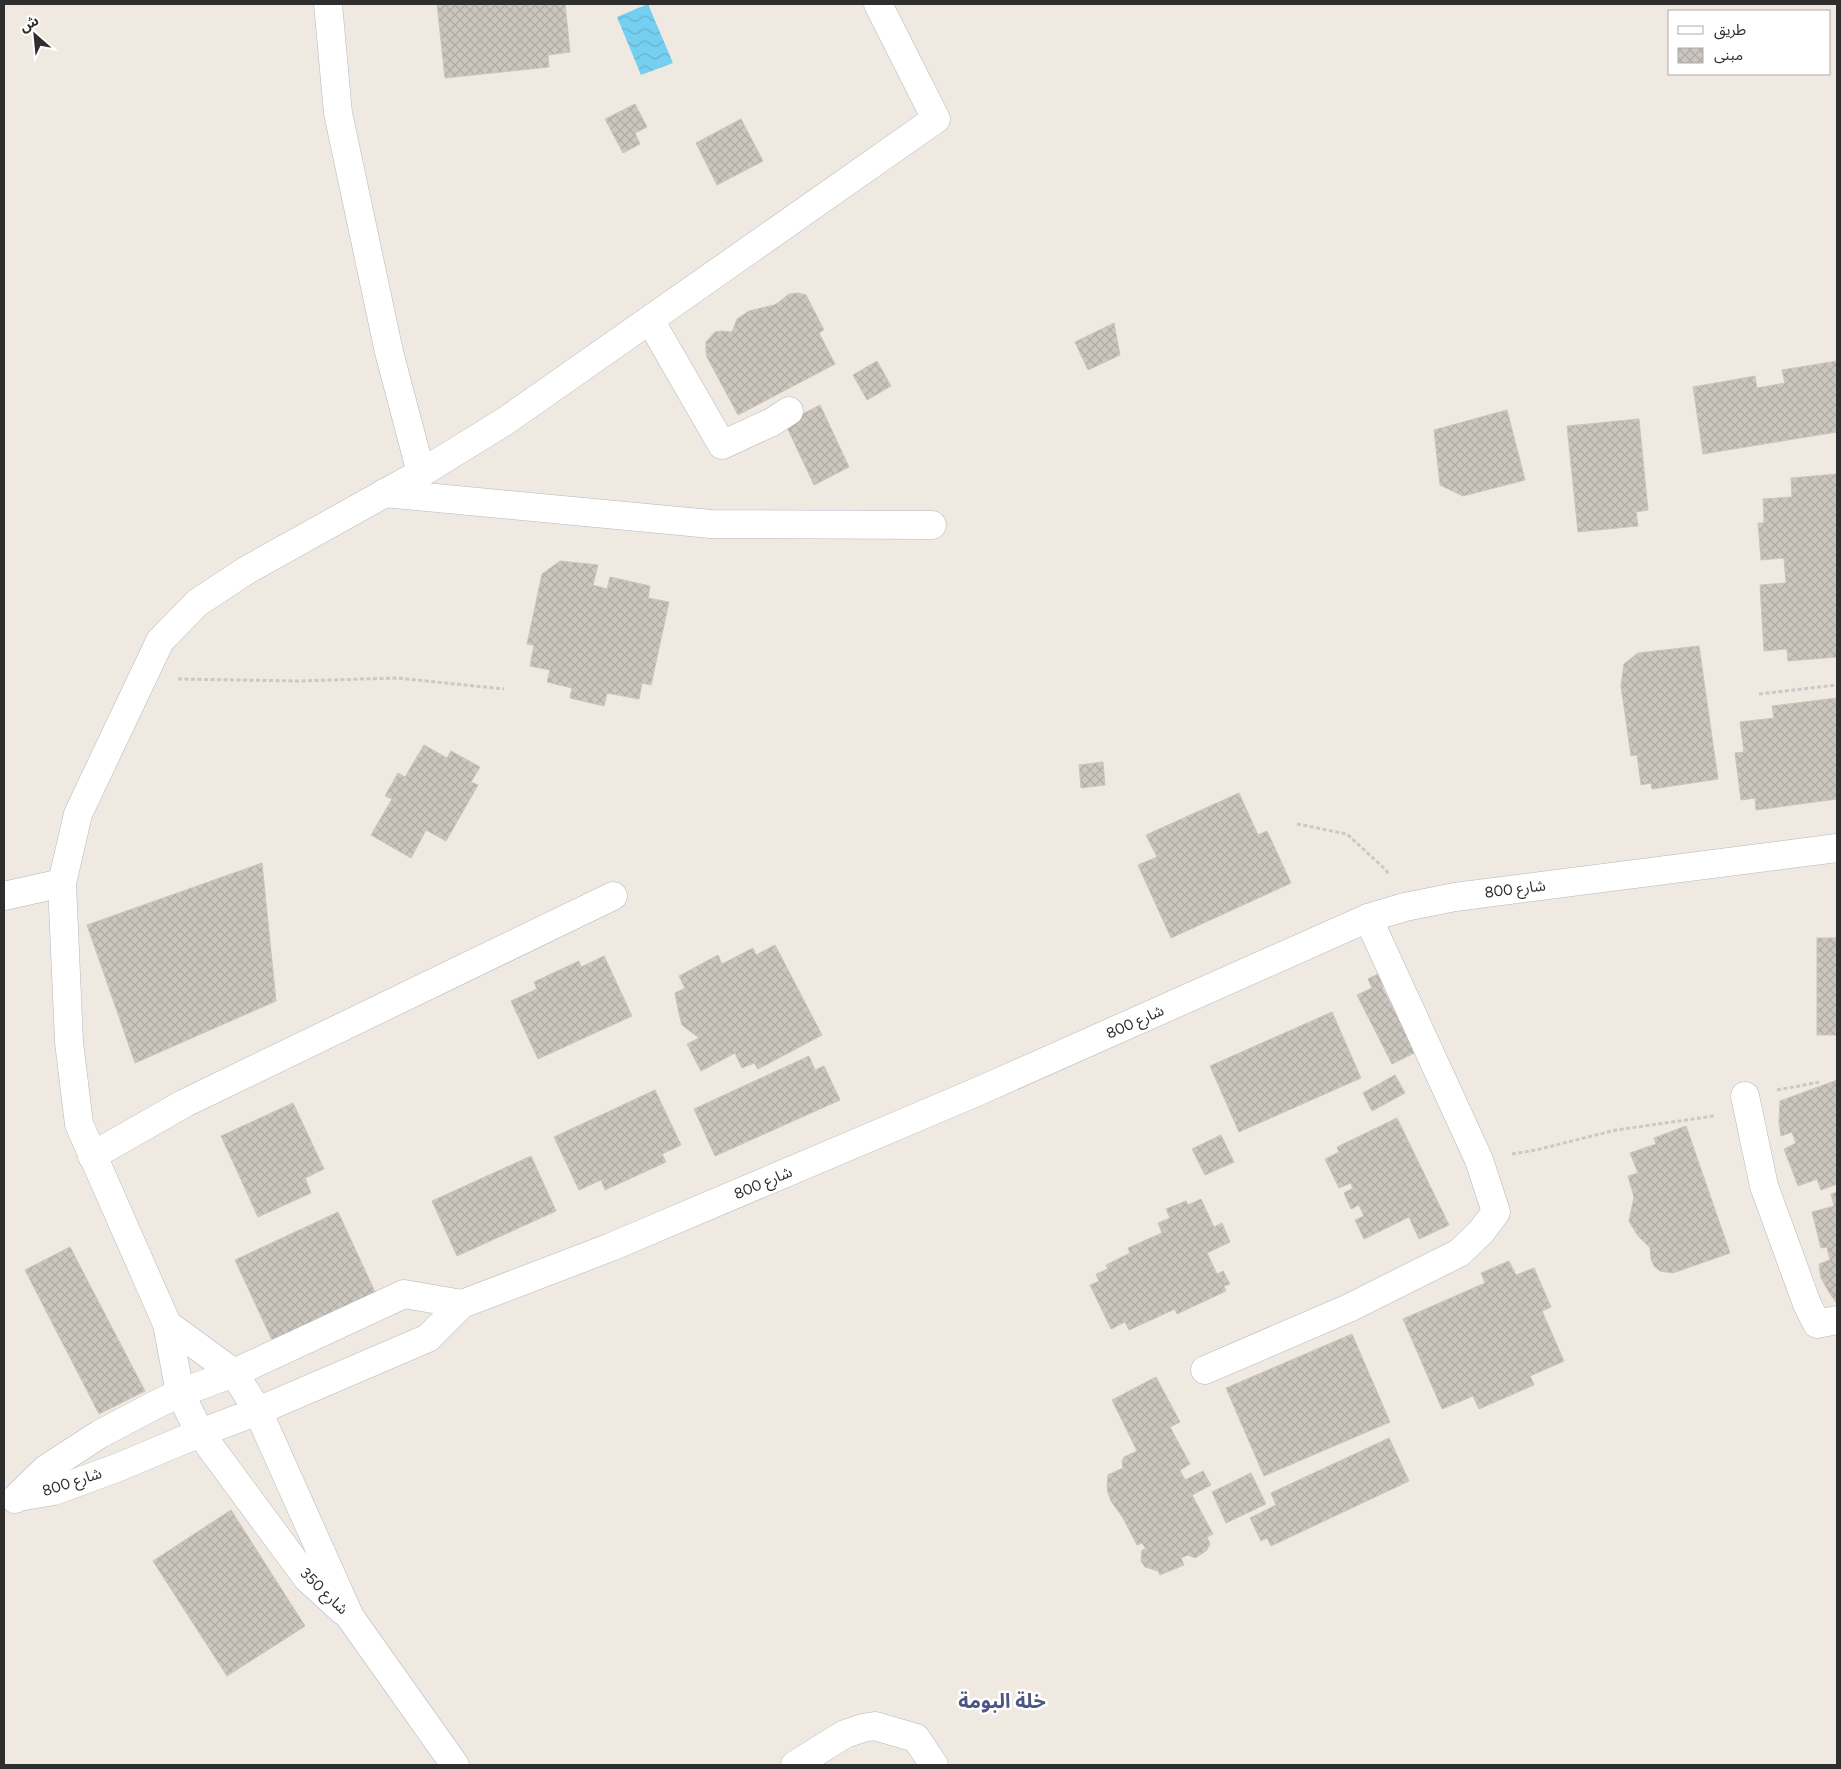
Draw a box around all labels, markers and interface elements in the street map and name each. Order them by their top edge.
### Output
north arrow [10,10,60,60]
legend [1668,10,1831,75]
text: ش [17,12,42,36]
text: طريق [1714,21,1746,40]
text: مبنى [1714,46,1743,64]
street label: شارع 800 [1483,876,1547,905]
street label: شارع 800 [1103,1001,1168,1045]
street label: شارع 800 [731,1163,796,1206]
street label: شارع 800 [40,1464,105,1503]
street label: شارع 350 [294,1564,352,1620]
district label: خلة البومة [958,1689,1046,1713]

